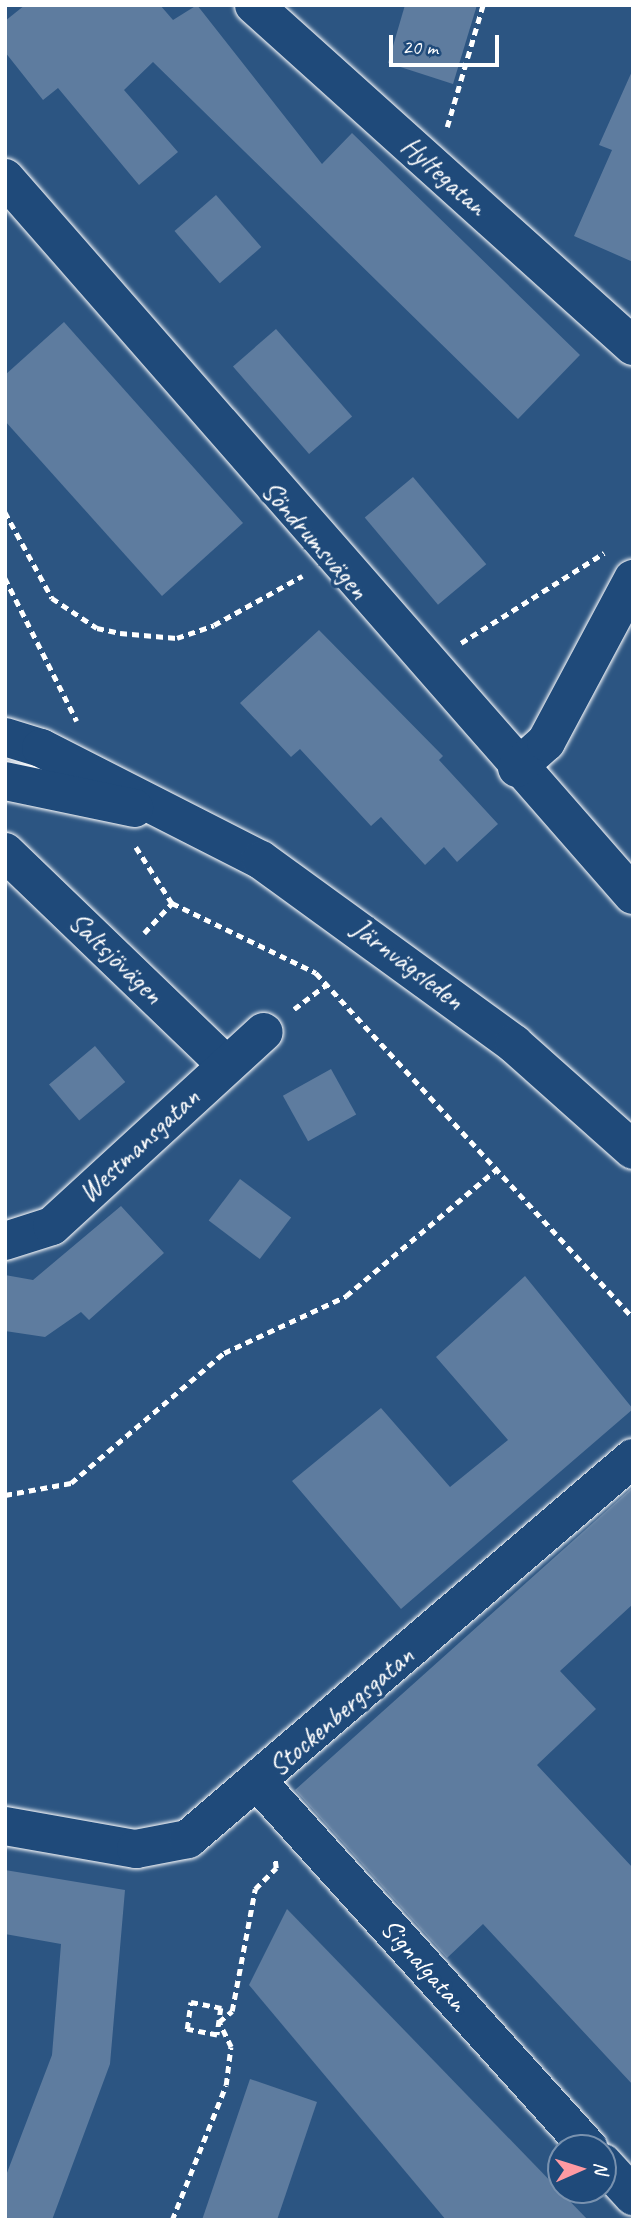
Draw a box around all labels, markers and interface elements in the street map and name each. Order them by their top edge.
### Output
scale bar [393,21,503,65]
text: 20 m [402,34,438,60]
street label: Hyltegatan [394,129,494,223]
street label: Söndrumsvägen [254,474,376,606]
street label: Saltsjövägen [62,905,170,1011]
street label: Järnvägsleden [346,911,470,1017]
street label: Westmansgatan [72,1081,206,1209]
street label: Stockenbergsgatan [262,1639,420,1783]
street label: Signalgatan [374,1912,474,2018]
north arrow [547,2134,617,2204]
text: N [589,2161,613,2175]

